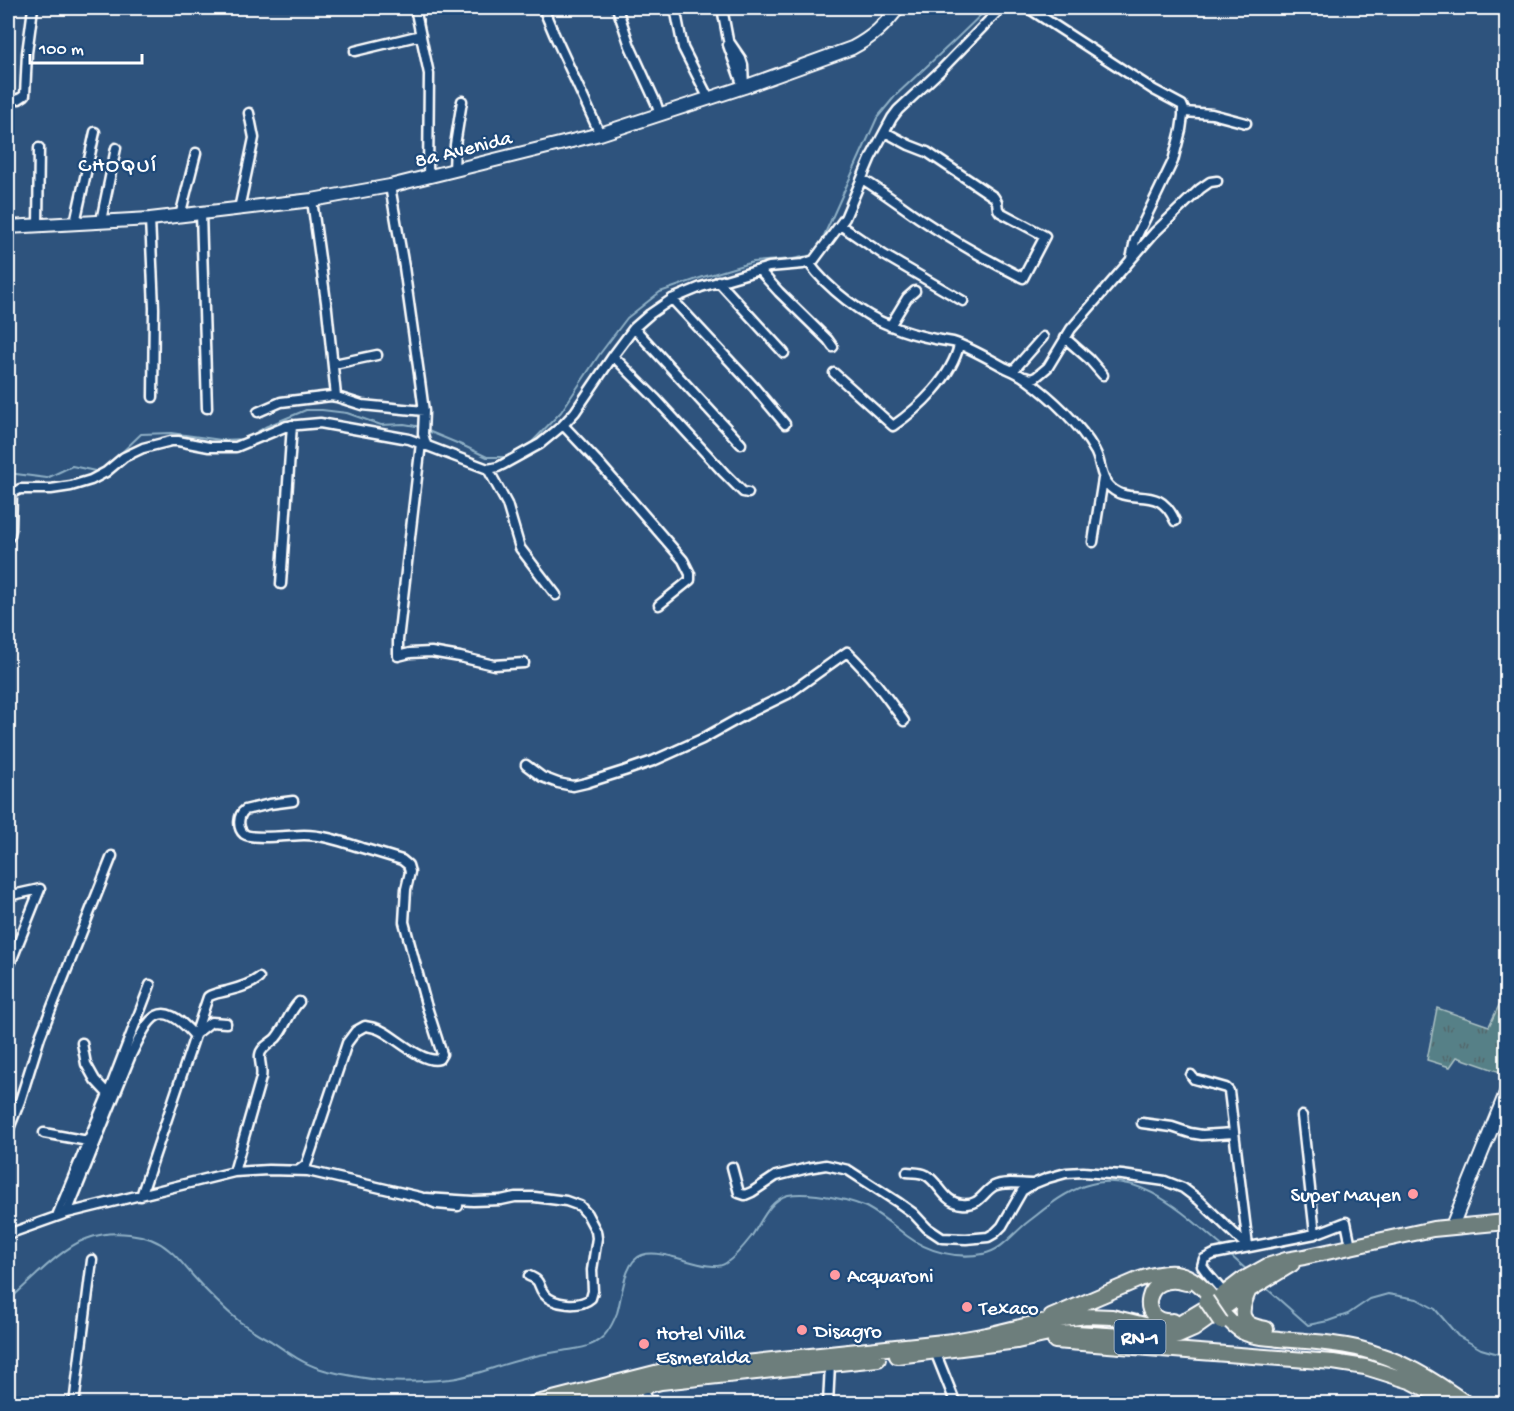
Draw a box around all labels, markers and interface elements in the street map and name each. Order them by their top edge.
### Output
scale bar [30,27,142,65]
text: 100 m [38,40,84,61]
street label: 8a Avenida [413,127,516,176]
district label: CHOQUÍ [78,154,158,180]
place label: Super Mayen [1290,1185,1401,1210]
marker: Super Mayen [1406,1187,1420,1201]
place label: Acquaroni [847,1266,933,1291]
marker: Acquaroni [828,1268,842,1282]
place label: Texaco [978,1298,1039,1323]
marker: Texaco [960,1300,974,1314]
road number: RN-1 [1114,1320,1166,1354]
place label: Disagro [812,1321,882,1346]
place label: Hotel Villa Esmeralda [656,1323,752,1372]
marker: Disagro [795,1323,809,1337]
marker: Hotel Villa Esmeralda [637,1337,651,1351]

